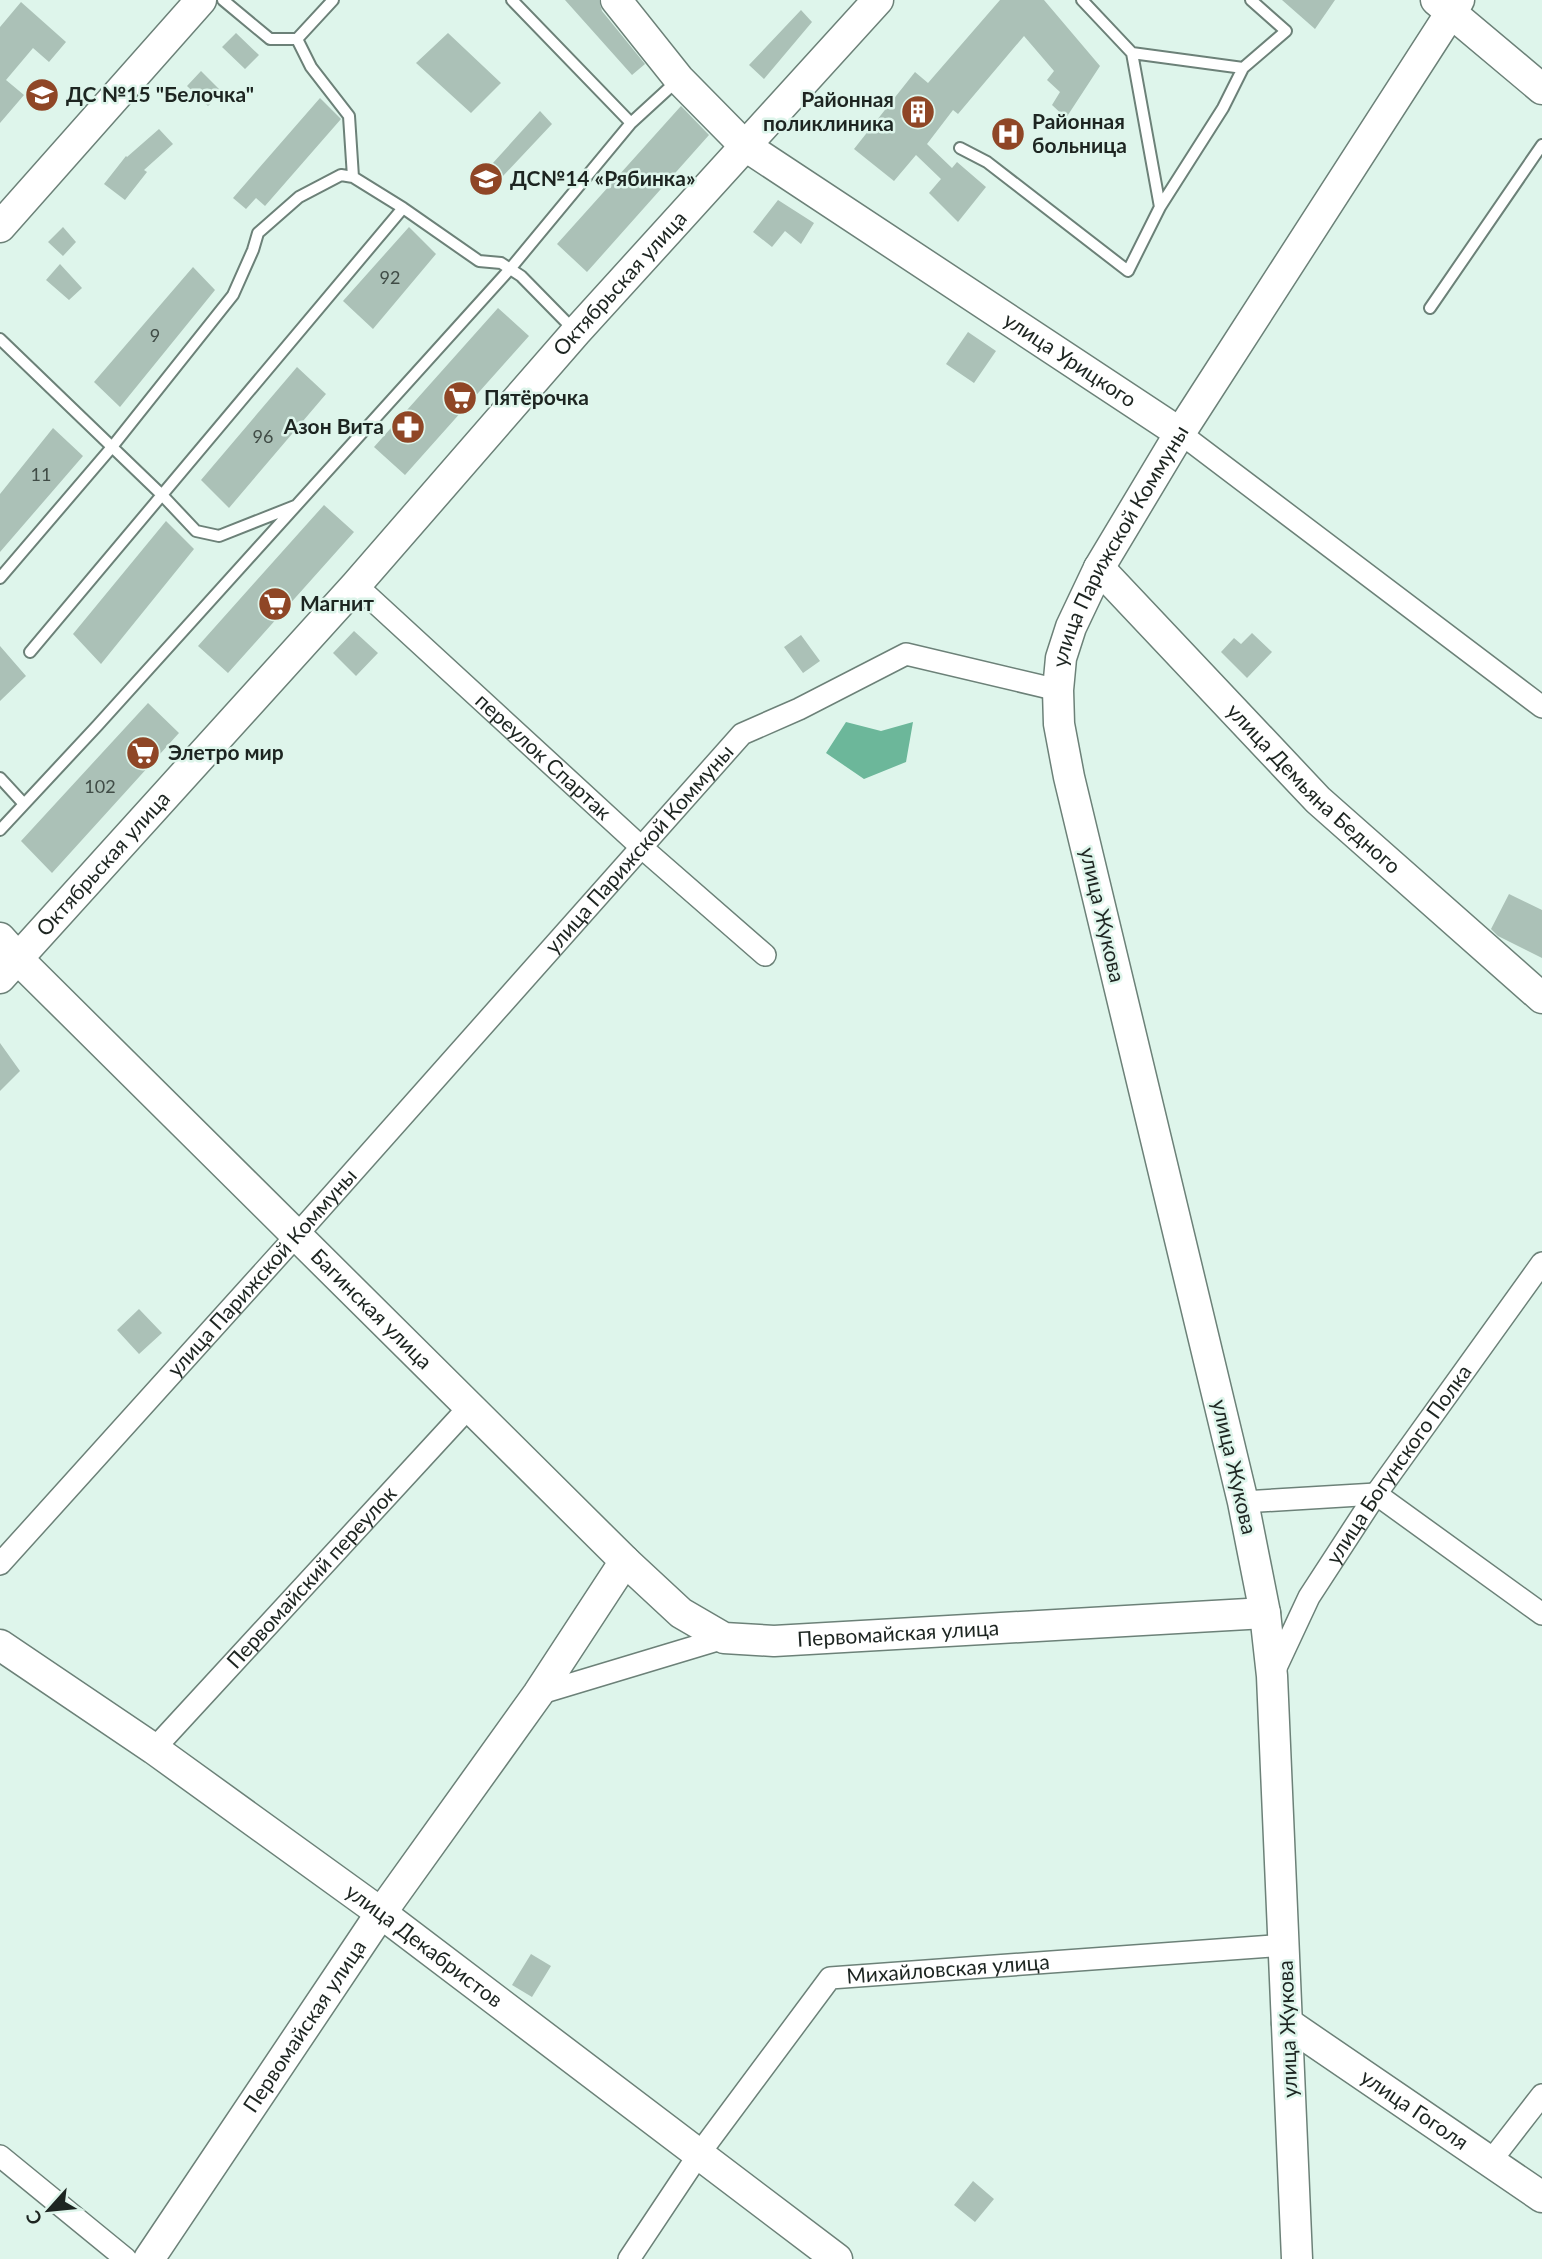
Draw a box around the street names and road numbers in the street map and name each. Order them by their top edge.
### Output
street label: Октябрьская улица [547,205,691,360]
street label: улица Урицкого [1000,306,1142,412]
street label: улица Парижской Коммуны [1046,420,1193,668]
street label: переулок Спартак [471,687,617,824]
street label: улица Демьяна Бедного [1222,697,1407,878]
street label: улица Парижской Коммуны [539,739,738,958]
street label: Октябрьская улица [30,785,174,940]
street label: улица Жукова [1076,845,1131,984]
street label: улица Парижской Коммуны [161,1163,361,1381]
street label: Багинская улица [306,1243,438,1374]
street label: улица Богунского Полка [1320,1359,1476,1568]
street label: улица Жукова [1208,1397,1263,1536]
street label: Первомайский переулок [221,1480,401,1673]
street label: Первомайская улица [796,1614,1000,1651]
street label: улица Декабристов [341,1878,508,2012]
street label: Первомайская улица [237,1935,370,2117]
street label: Михайловская улица [846,1948,1050,1988]
street label: улица Жукова [1272,1960,1301,2098]
street label: улица Гоголя [1356,2063,1474,2154]

